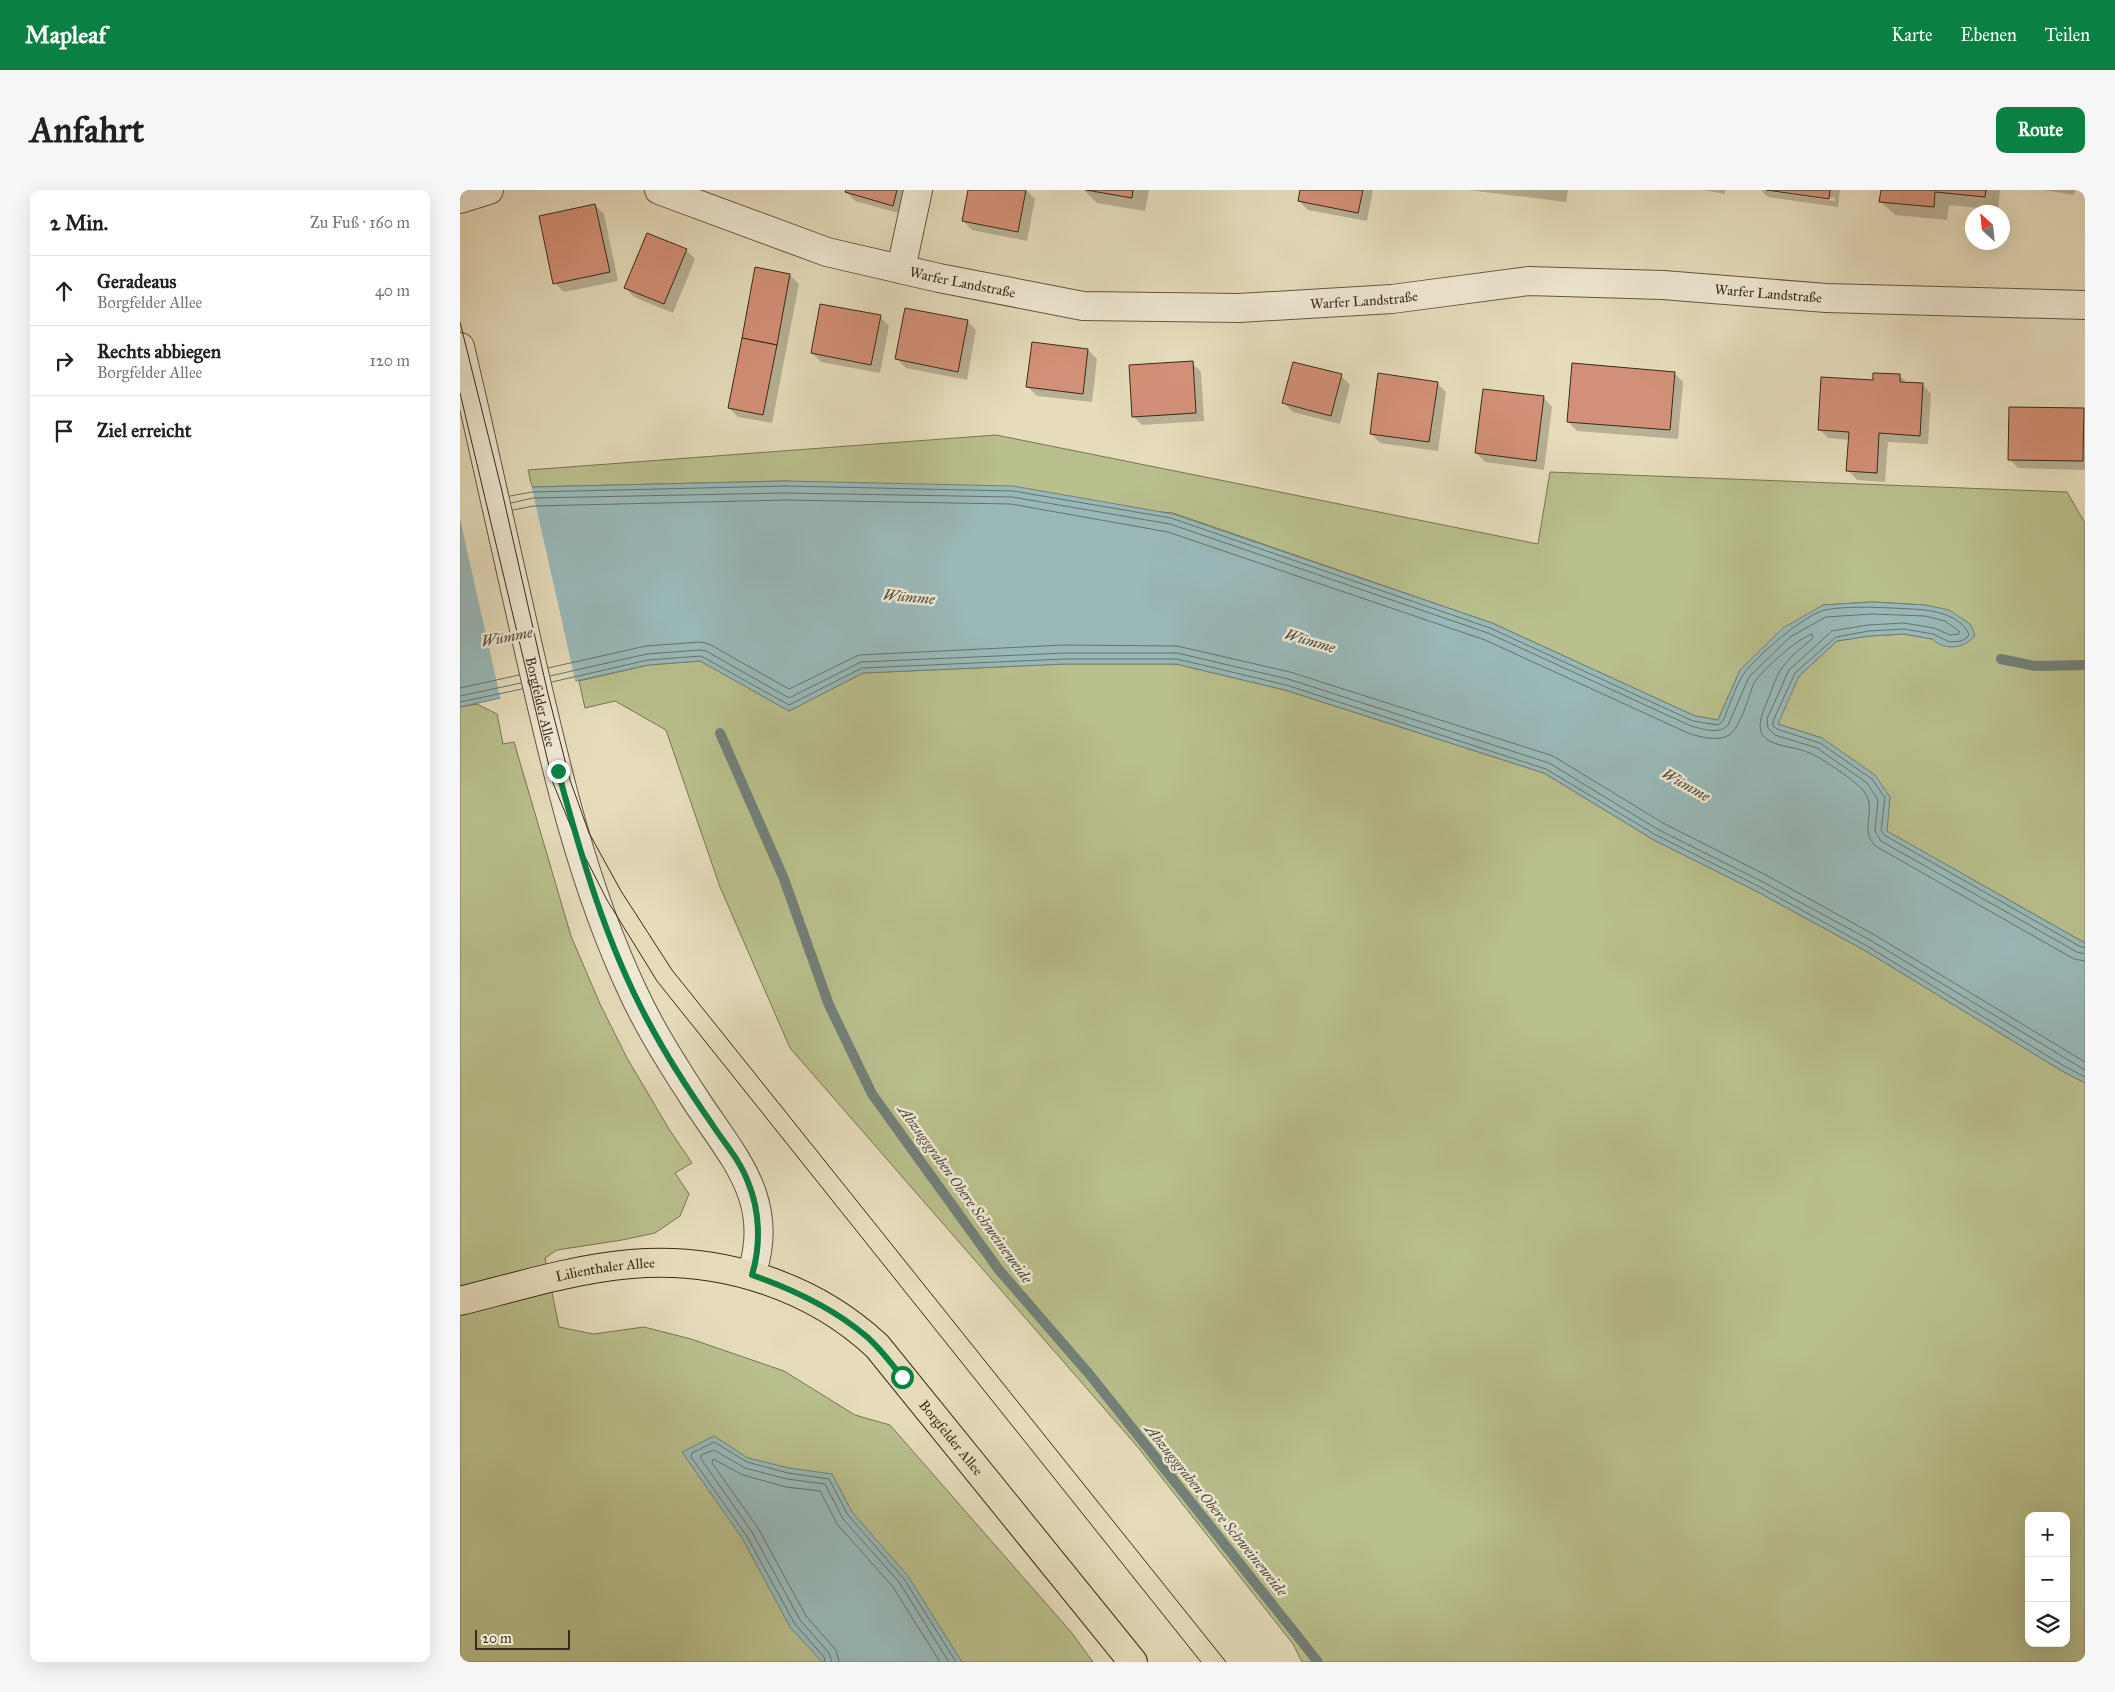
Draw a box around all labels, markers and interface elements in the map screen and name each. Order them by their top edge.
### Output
text: Mapleaf [25,20,106,50]
text: Karte [1892,24,1933,46]
text: Ebenen [1961,24,2017,46]
text: Teilen [2045,24,2090,46]
button: Route [1996,107,2085,153]
text: Anfahrt [30,109,144,152]
north arrow [1965,205,2010,250]
text: 2 Min. [50,210,108,236]
text: Zu Fuß · 160 m [310,213,410,232]
street label: Warfer Landstraße [908,263,1017,301]
text: Geradeaus [97,270,176,293]
icon: ahead [50,277,78,305]
text: 40 m [375,281,410,300]
street label: Warfer Landstraße [1714,281,1823,306]
street label: Warfer Landstraße [1310,287,1419,312]
text: Borgfelder Allee [97,293,202,312]
text: Rechts abbiegen [97,340,221,363]
icon: right [50,347,78,375]
text: 120 m [370,351,410,370]
text: Borgfelder Allee [97,363,202,382]
icon: arrive [50,417,78,445]
text: Ziel erreicht [97,419,191,442]
water label: Wümme [882,586,936,608]
water label: Wümme [480,623,535,651]
water label: Wümme [1283,625,1338,657]
street label: Borgfelder Allee [522,655,560,749]
route end [547,760,570,783]
water label: Wümme [1659,765,1713,806]
water label: Abzugsgraben Obere Schweineweide [893,1100,1036,1287]
street label: Lilienthaler Allee [554,1254,655,1285]
route start [891,1366,914,1389]
street label: Borgfelder Allee [916,1396,987,1479]
water label: Abzugsgraben Obere Schweineweide [1140,1419,1291,1600]
map controls [2025,1512,2070,1647]
button: + [2025,1512,2070,1557]
button: − [2025,1557,2070,1602]
button: layers [2025,1602,2070,1647]
scale bar [475,1627,570,1650]
text: 20 m [482,1630,512,1647]

